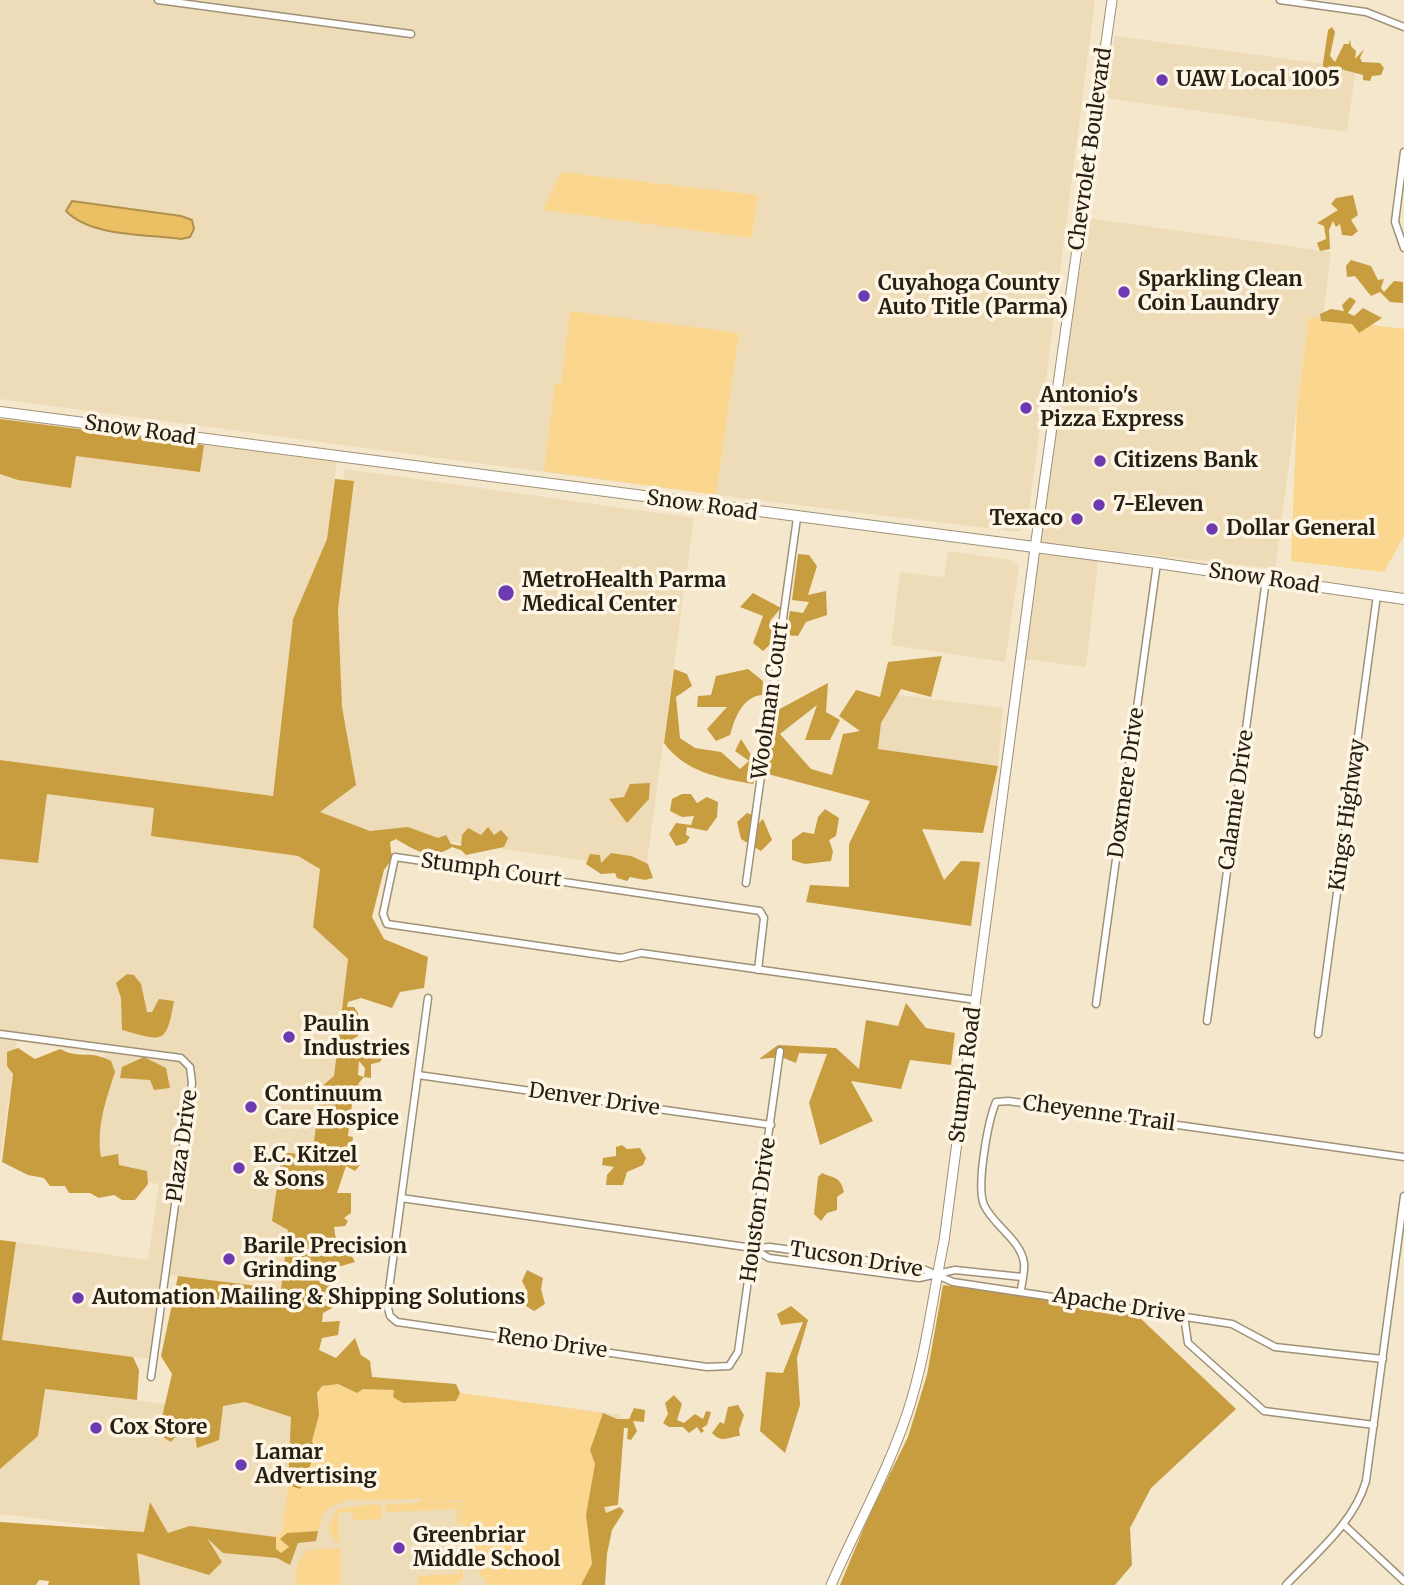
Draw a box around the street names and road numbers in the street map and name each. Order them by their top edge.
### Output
street label: Chevrolet Boulevard [1064,46,1118,252]
street label: Snow Road [83,411,197,451]
street label: Snow Road [645,486,759,526]
street label: Snow Road [1207,559,1321,599]
street label: Woolman Court [747,621,795,781]
street label: Doxmere Drive [1104,706,1150,860]
street label: Calamie Drive [1215,728,1259,872]
street label: Kings Highway [1325,737,1371,893]
street label: Stumph Court [419,849,563,893]
street label: Stumph Road [945,1006,987,1144]
street label: Denver Drive [527,1078,661,1122]
street label: Plaza Drive [163,1088,203,1204]
street label: Cheyenne Trail [1021,1091,1177,1137]
street label: Houston Drive [736,1136,782,1284]
street label: Tucson Drive [788,1237,924,1283]
street label: Apache Drive [1051,1283,1187,1329]
street label: Reno Drive [495,1324,609,1364]

